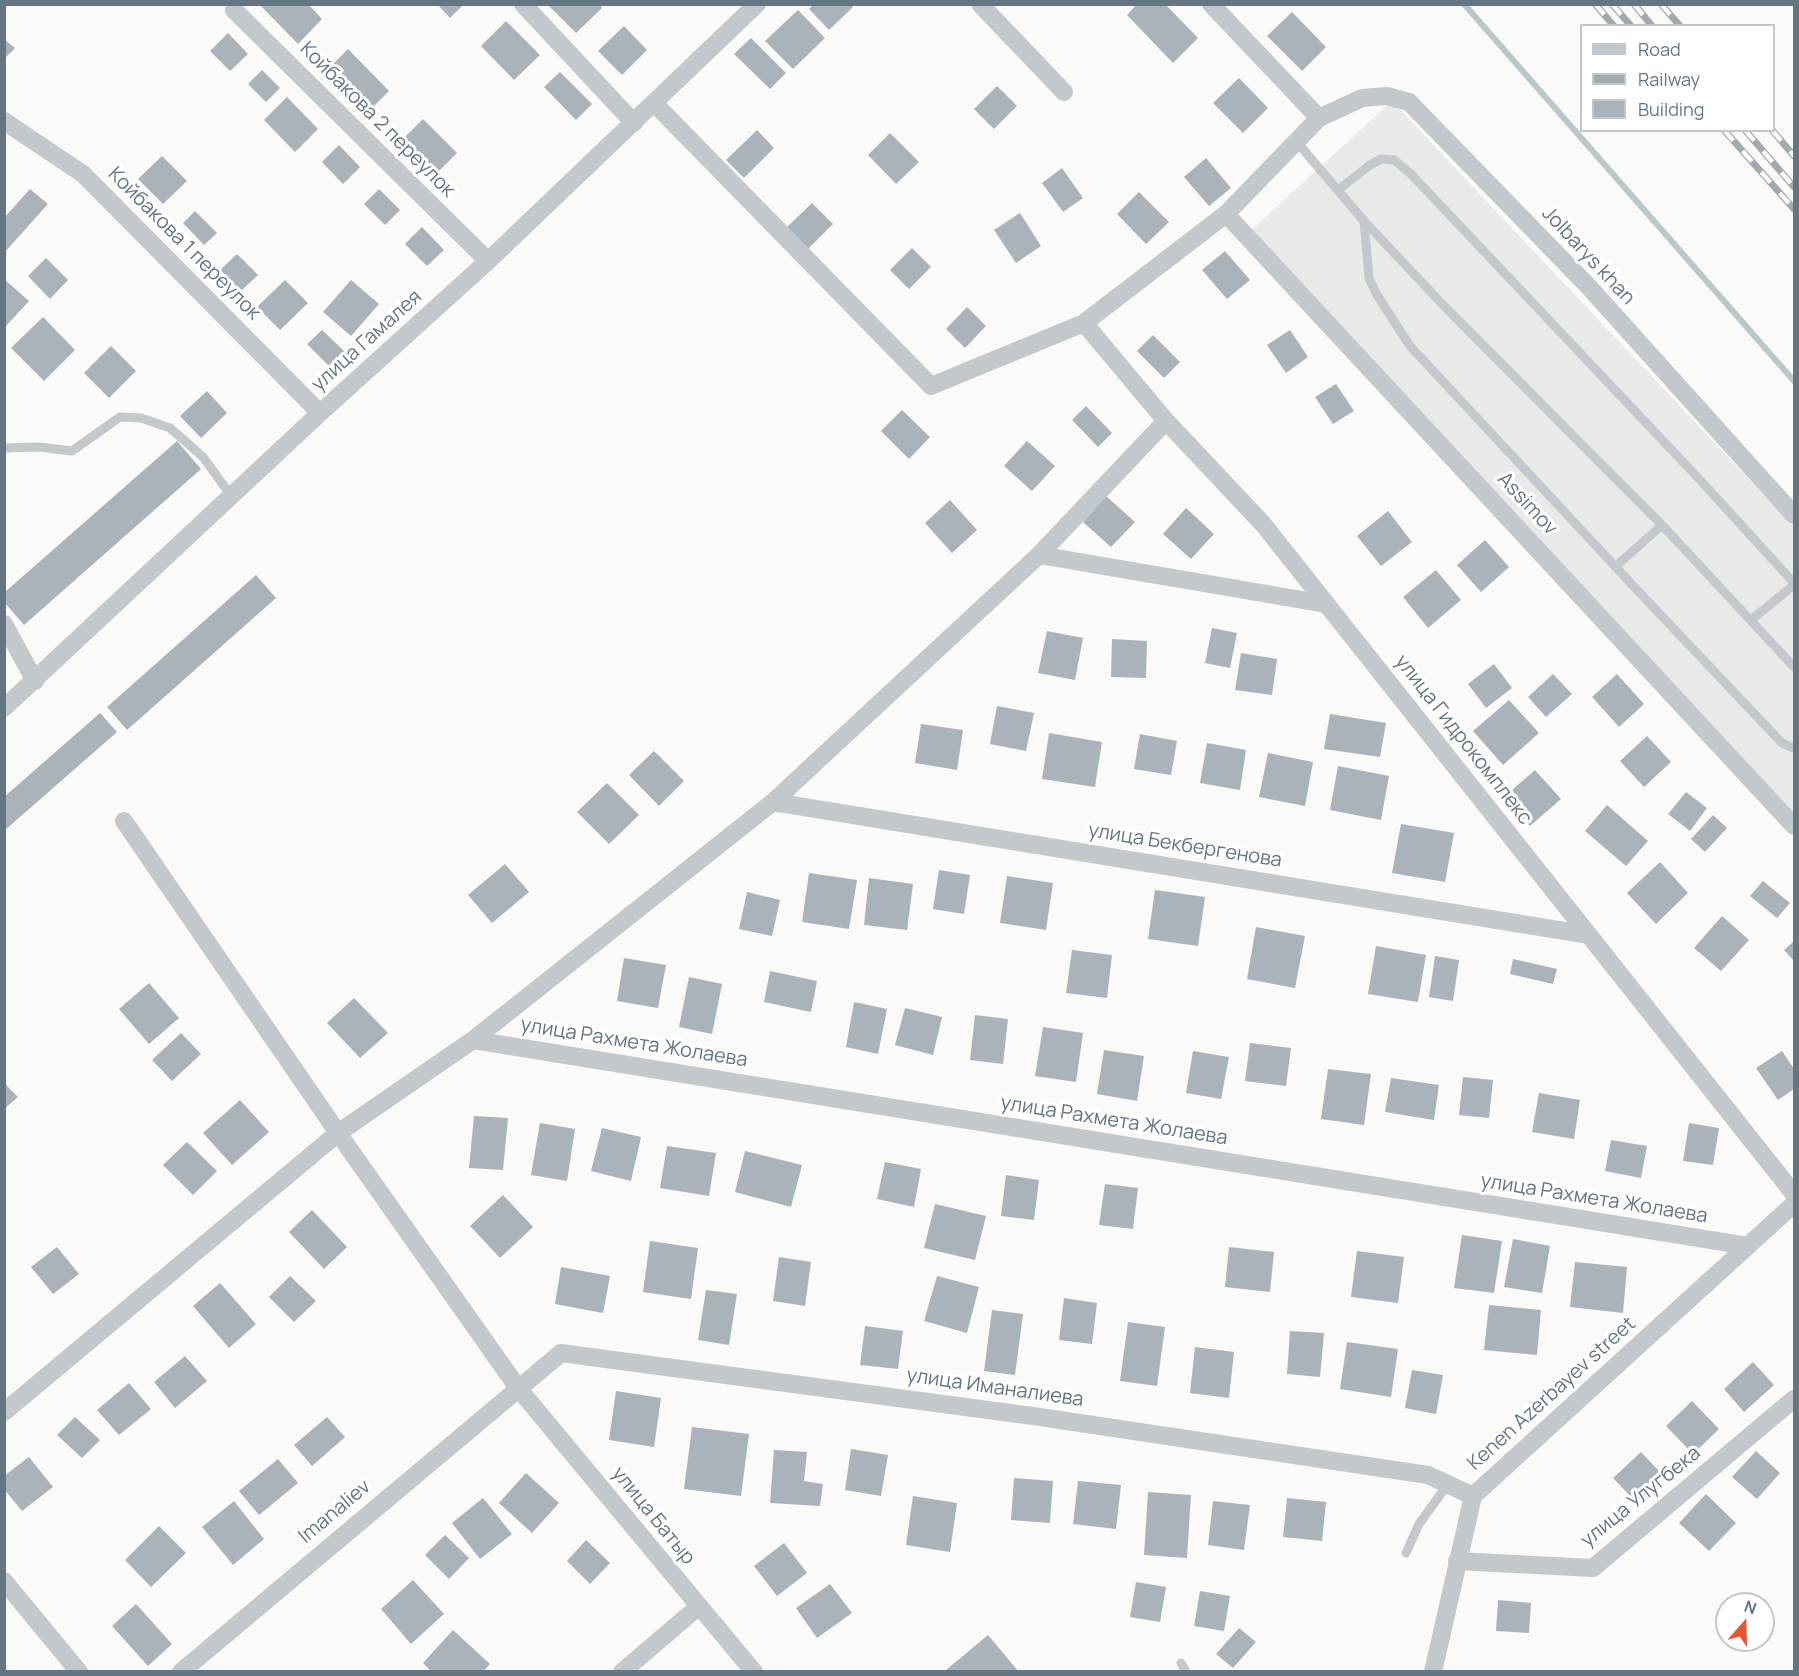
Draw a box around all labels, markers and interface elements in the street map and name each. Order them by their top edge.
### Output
legend [1580,24,1775,132]
street label: Койбакова 2 переулок [294,37,460,203]
text: Road [1638,37,1681,61]
text: Railway [1638,67,1700,91]
text: Building [1638,97,1704,121]
street label: Койбакова 1 переулок [103,163,265,325]
street label: Jolbarys khan [1536,202,1640,310]
street label: улица Гамалея [307,285,427,397]
street label: Assimov [1492,468,1562,540]
street label: улица Гидрокомплекс [1389,650,1537,830]
street label: улица Бекбергенова [1086,819,1284,873]
street label: улица Рахмета Жолаева [519,1013,749,1073]
street label: улица Рахмета Жолаева [999,1091,1229,1151]
street label: улица Рахмета Жолаева [1479,1169,1709,1229]
street label: Kenen Azerbayev street [1463,1312,1641,1476]
street label: улица Иманалиева [905,1364,1085,1412]
street label: улица Улугбека [1576,1441,1706,1553]
street label: улица Батыр [606,1462,700,1570]
street label: Imanaliev [294,1475,376,1549]
north arrow [1715,1592,1775,1652]
text: N [1741,1595,1760,1619]

